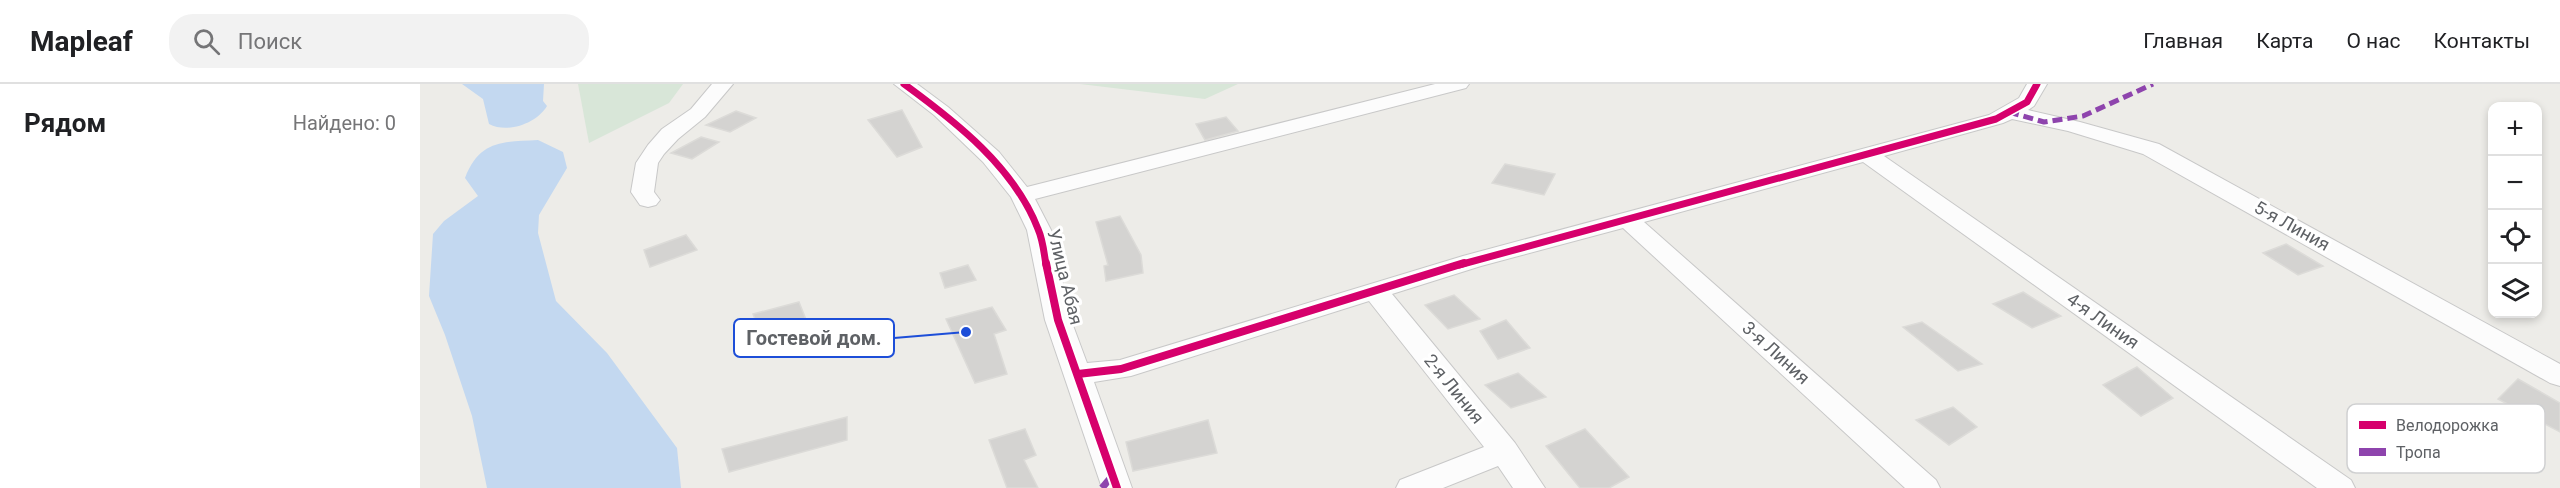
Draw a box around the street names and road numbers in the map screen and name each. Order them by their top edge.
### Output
street label: 5-я Линия [2251,196,2334,255]
street label: Улица Абая [1043,227,1088,327]
street label: 4-я Линия [2063,288,2143,353]
street label: 3-я Линия [1738,317,1814,388]
street label: 2-я Линия [1420,350,1489,428]

